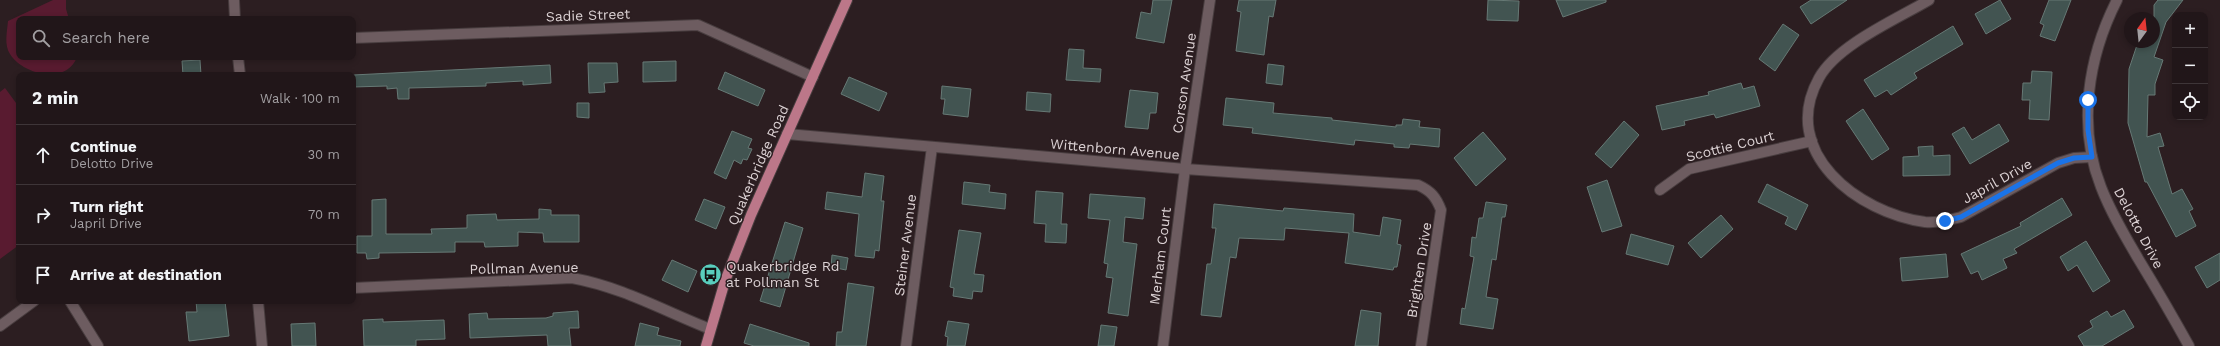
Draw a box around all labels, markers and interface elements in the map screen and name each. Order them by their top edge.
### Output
street label: Sadie Street [546,6,631,24]
north arrow [2124,12,2160,48]
map controls [2172,12,2208,120]
button: + [2172,12,2208,48]
search box [16,16,356,60]
icon: search [30,27,52,49]
text: Search here [62,29,150,47]
street label: Corson Avenue [1169,32,1199,134]
button: − [2172,48,2208,84]
button: locate [2172,84,2208,120]
text: 2 min [32,88,78,108]
text: Walk · 100 m [260,91,340,106]
route start [2079,91,2097,109]
street label: Quakerbridge Road [724,102,792,228]
street label: Scottie Court [1684,127,1776,165]
street label: Wittenborn Avenue [1050,135,1180,163]
text: Continue [70,138,137,156]
icon: ahead [32,144,54,166]
text: 30 m [308,147,340,162]
street label: Japril Drive [1959,155,2035,207]
text: Delotto Drive [70,156,153,171]
street label: Delotto Drive [2111,185,2167,271]
street label: Steiner Avenue [891,193,919,297]
text: Turn right [70,198,143,216]
icon: right [32,204,54,226]
street label: Merham Court [1146,206,1174,306]
text: 70 m [308,207,340,222]
route end [1936,212,1954,230]
text: Japril Drive [70,216,142,231]
street label: Brighten Drive [1404,221,1434,319]
place label: Quakerbridge Rd at Pollman St [726,258,840,290]
street label: Pollman Avenue [469,259,579,277]
bus stop icon: Quakerbridge Rd at Pollman St [698,261,724,287]
icon: arrive [32,264,54,286]
text: Arrive at destination [70,266,222,284]

